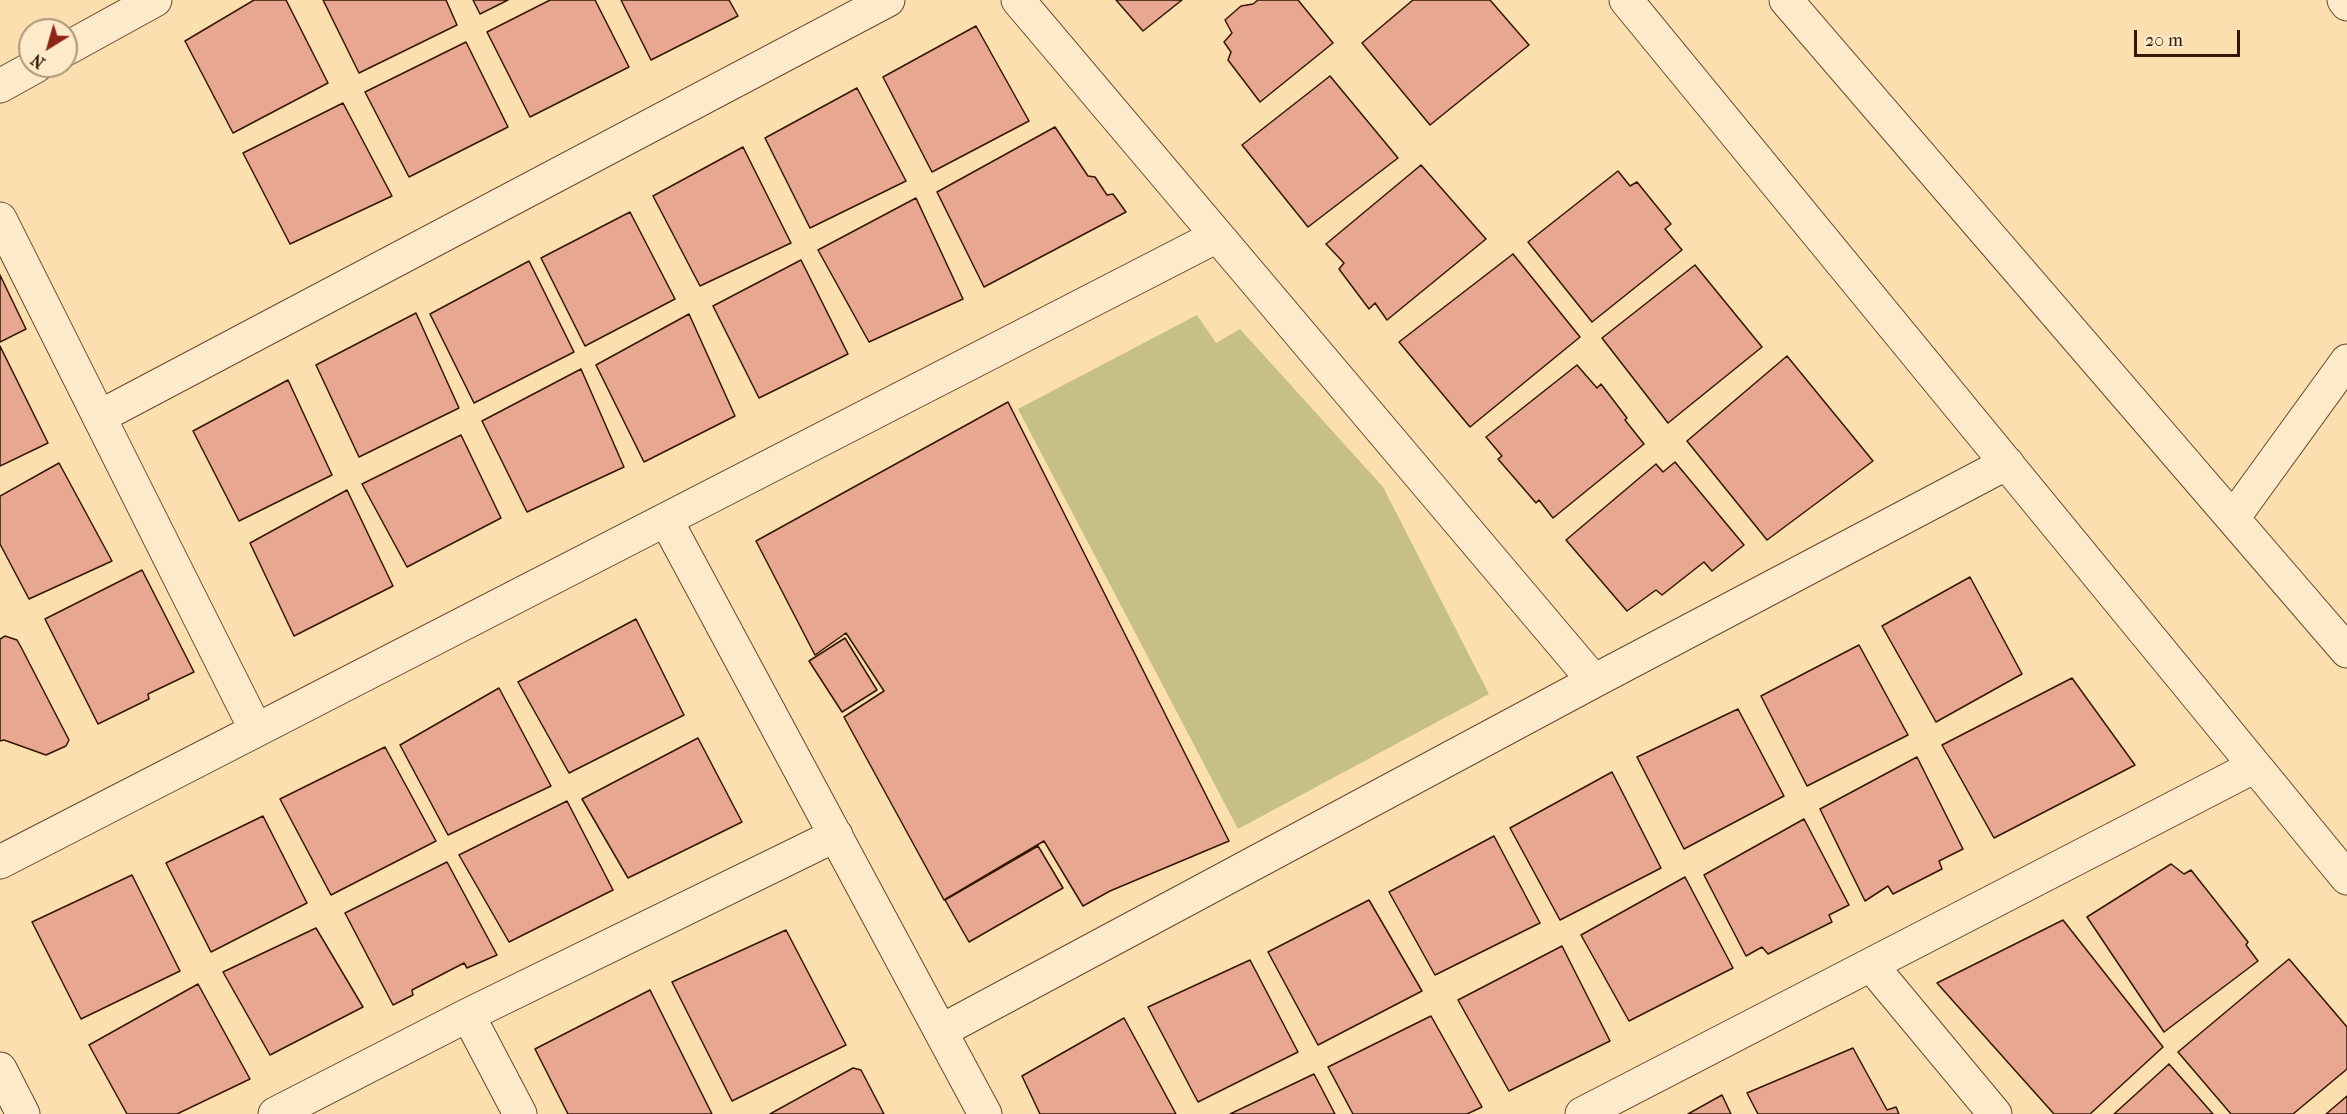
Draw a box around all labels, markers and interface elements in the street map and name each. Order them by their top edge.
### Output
north arrow [18,18,78,78]
scale bar [2137,18,2244,56]
text: 20 m [2145,30,2183,51]
text: N [28,50,49,72]

